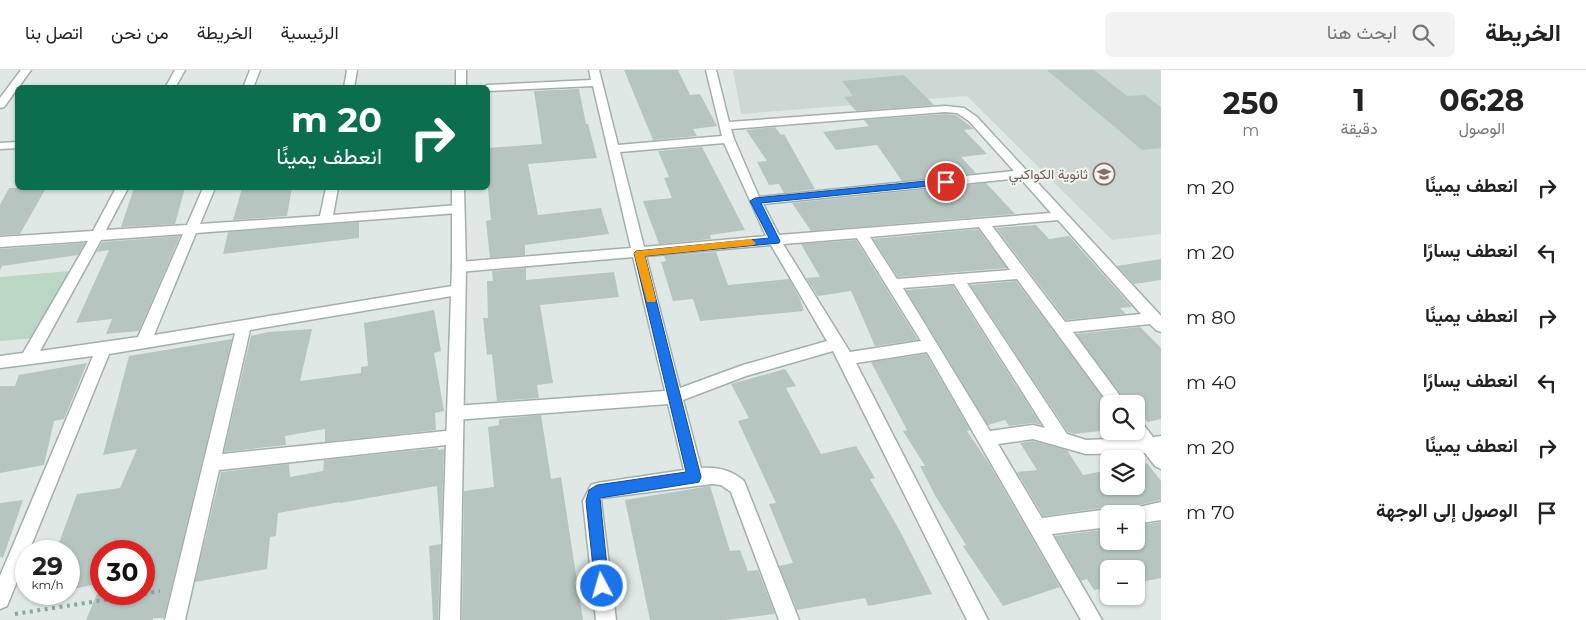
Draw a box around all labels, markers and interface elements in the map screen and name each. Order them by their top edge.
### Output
search box [1105,12,1455,57]
text: الخريطة [1485,18,1561,47]
text: ابحث هنا [1327,21,1397,44]
icon: search [1409,21,1437,49]
text: اتصل بنا [25,22,83,44]
text: من نحن [111,22,169,44]
text: الخريطة [197,22,252,44]
text: الرئيسية [280,22,339,44]
text: 1 [1353,82,1365,119]
text: 06:28 [1439,82,1524,119]
text: 250 [1223,85,1279,122]
text: 20 m [291,98,382,141]
icon: right [400,105,465,170]
text: دقيقة [1341,119,1378,138]
text: الوصول [1459,119,1505,138]
text: m [1242,121,1259,140]
text: انعطف يمينًا [276,143,382,170]
pin [925,161,967,203]
school or university icon: ثانوية الكواكبي [1092,162,1116,186]
place label: ثانوية الكواكبي [1009,165,1088,186]
icon: arrive [932,168,960,196]
text: انعطف يمينًا [1425,174,1518,197]
icon: right [1533,174,1561,202]
text: 20 m [1186,176,1235,199]
text: انعطف يسارًا [1423,239,1518,262]
icon: left [1533,239,1561,267]
text: 20 m [1186,241,1235,264]
text: انعطف يمينًا [1425,304,1518,327]
icon: right [1533,304,1561,332]
text: 80 m [1186,306,1236,329]
text: انعطف يسارًا [1423,369,1518,392]
icon: left [1533,369,1561,397]
text: 40 m [1186,371,1236,394]
map controls [1100,395,1145,605]
button: search [1100,395,1145,440]
text: انعطف يمينًا [1425,434,1518,457]
icon: right [1533,434,1561,462]
text: 20 m [1186,436,1235,459]
button: layers [1100,450,1145,495]
text: الوصول إلى الوجهة [1376,499,1518,522]
icon: arrive [1533,499,1561,527]
text: 70 m [1186,501,1235,524]
button: + [1100,505,1145,550]
speed limit sign: 30 [90,540,155,605]
text: 29 [32,551,63,581]
position arrow [575,559,627,611]
button: − [1100,560,1145,605]
text: km/h [31,577,64,592]

